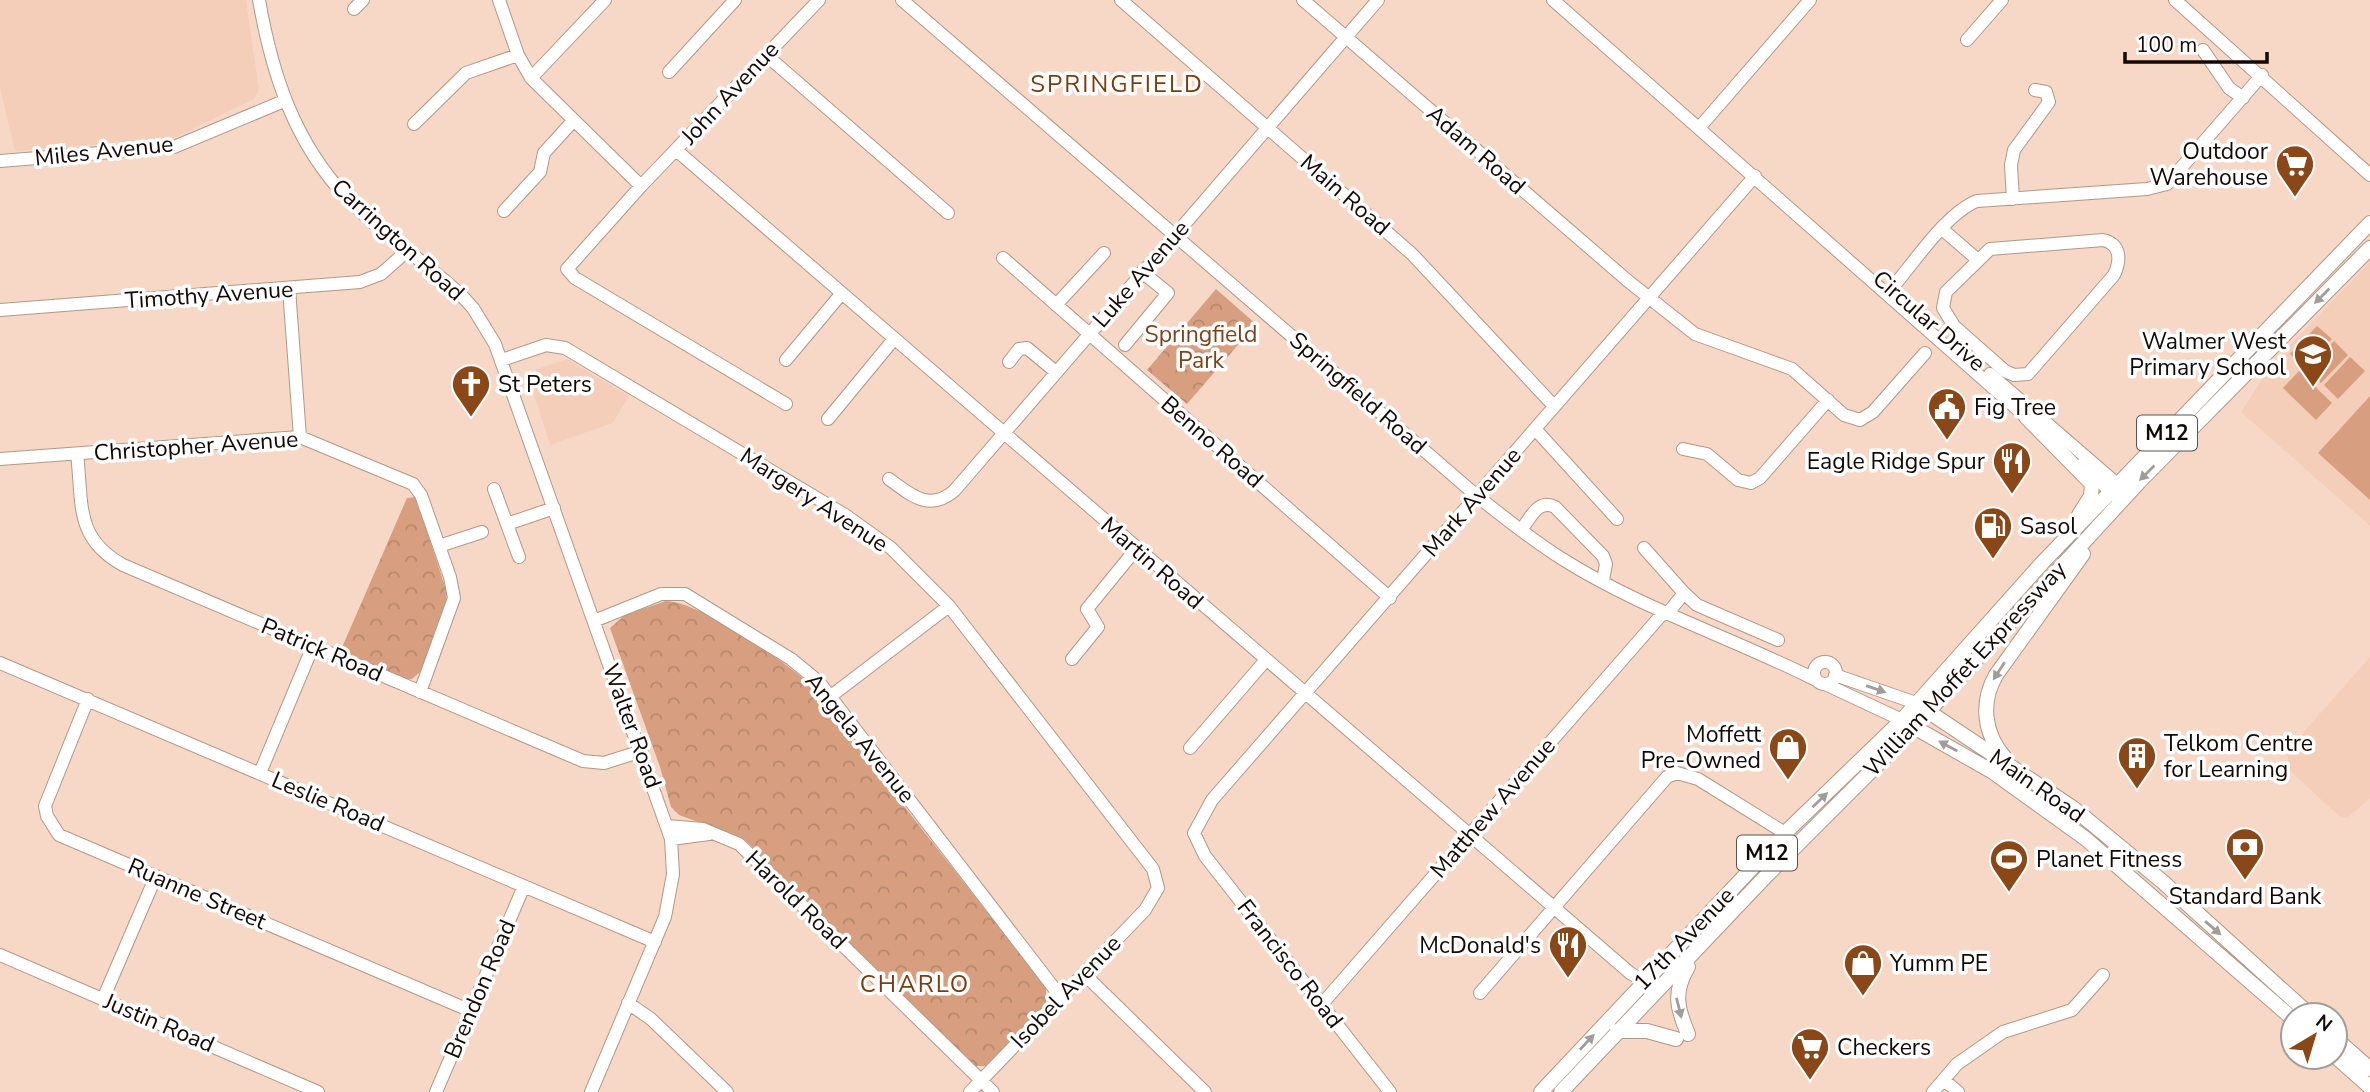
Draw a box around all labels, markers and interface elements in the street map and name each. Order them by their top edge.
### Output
scale bar [2125,21,2267,65]
text: 100 m [2136,31,2197,59]
street label: John Avenue [673,35,786,152]
district label: SPRINGFIELD [1030,68,1204,100]
street label: Adam Road [1420,98,1532,202]
street label: Miles Avenue [33,128,175,174]
place label: Outdoor Warehouse [2149,136,2269,193]
supermarket icon: Outdoor Warehouse [2274,143,2316,198]
street label: Main Road [1293,147,1397,243]
street label: Carrington Road [325,172,471,308]
street label: Luke Avenue [1086,214,1196,334]
street label: Circular Drive [1866,263,1992,379]
street label: Timothy Avenue [124,274,294,316]
one-way arrow [2314,288,2330,304]
park label: Springfield Park [1145,319,1257,376]
street label: Springfield Road [1283,325,1433,461]
place label: Walmer West Primary School [2129,326,2287,383]
school or university icon: Walmer West Primary School [2292,333,2334,388]
church icon: St Peters [450,363,492,418]
place label: St Peters [498,369,592,400]
public building icon: Fig Tree [1926,386,1968,441]
street label: Benno Road [1154,389,1270,495]
place label: Fig Tree [1974,392,2056,423]
road number: M12 [2137,416,2197,450]
street label: Christopher Avenue [93,423,299,469]
restaurant icon: Eagle Ridge Spur [1991,440,2033,495]
street label: Margery Avenue [734,441,894,559]
street label: Mark Avenue [1416,441,1528,563]
place label: Eagle Ridge Spur [1807,446,1986,477]
one-way arrow [2139,465,2156,482]
fuel station icon: Sasol [1972,505,2014,560]
street label: Martin Road [1094,510,1210,616]
place label: Sasol [2020,511,2077,542]
street label: William Moffet Expressway [1857,554,2074,784]
street label: Patrick Road [256,610,388,690]
street label: Walter Road [595,659,669,793]
one-way arrow [1993,661,2006,681]
street label: Angela Avenue [798,667,922,809]
one-way arrow [1866,684,1887,695]
place label: Moffett Pre-Owned [1641,719,1762,776]
shop icon: Moffett Pre-Owned [1767,726,1809,781]
place label: Telkom Centre for Learning [2164,728,2313,785]
street label: Matthew Avenue [1423,731,1563,885]
building icon: Telkom Centre for Learning [2116,735,2158,790]
one-way arrow [1938,741,1958,752]
street label: Main Road [1983,742,2091,830]
street label: Leslie Road [267,764,389,840]
one-way arrow [1811,791,1828,808]
bank icon: Standard Bank [2224,826,2266,881]
road number: M12 [1737,836,1797,870]
sports icon: Planet Fitness [1988,838,2030,893]
street label: Harold Road [738,844,854,956]
place label: Planet Fitness [2036,844,2182,875]
street label: Ruanne Street [123,851,272,937]
street label: 17th Avenue [1627,880,1741,998]
place label: Standard Bank [2169,881,2322,912]
street label: Francisco Road [1230,893,1350,1035]
street label: Brendon Road [437,915,523,1063]
one-way arrow [2205,920,2222,935]
restaurant icon: McDonald's [1547,924,1589,979]
street label: Isobel Avenue [1004,929,1128,1055]
place label: McDonald's [1419,930,1541,961]
shop icon: Yumm PE [1842,942,1884,997]
place label: Yumm PE [1889,948,1988,979]
district label: CHARLO [860,968,970,1000]
street label: Justin Road [98,985,219,1060]
one-way arrow [1674,997,1685,1019]
north arrow [2279,1001,2349,1071]
text: N [2310,1009,2337,1038]
supermarket icon: Checkers [1789,1026,1831,1081]
place label: Checkers [1837,1032,1931,1063]
one-way arrow [1579,1033,1595,1051]

